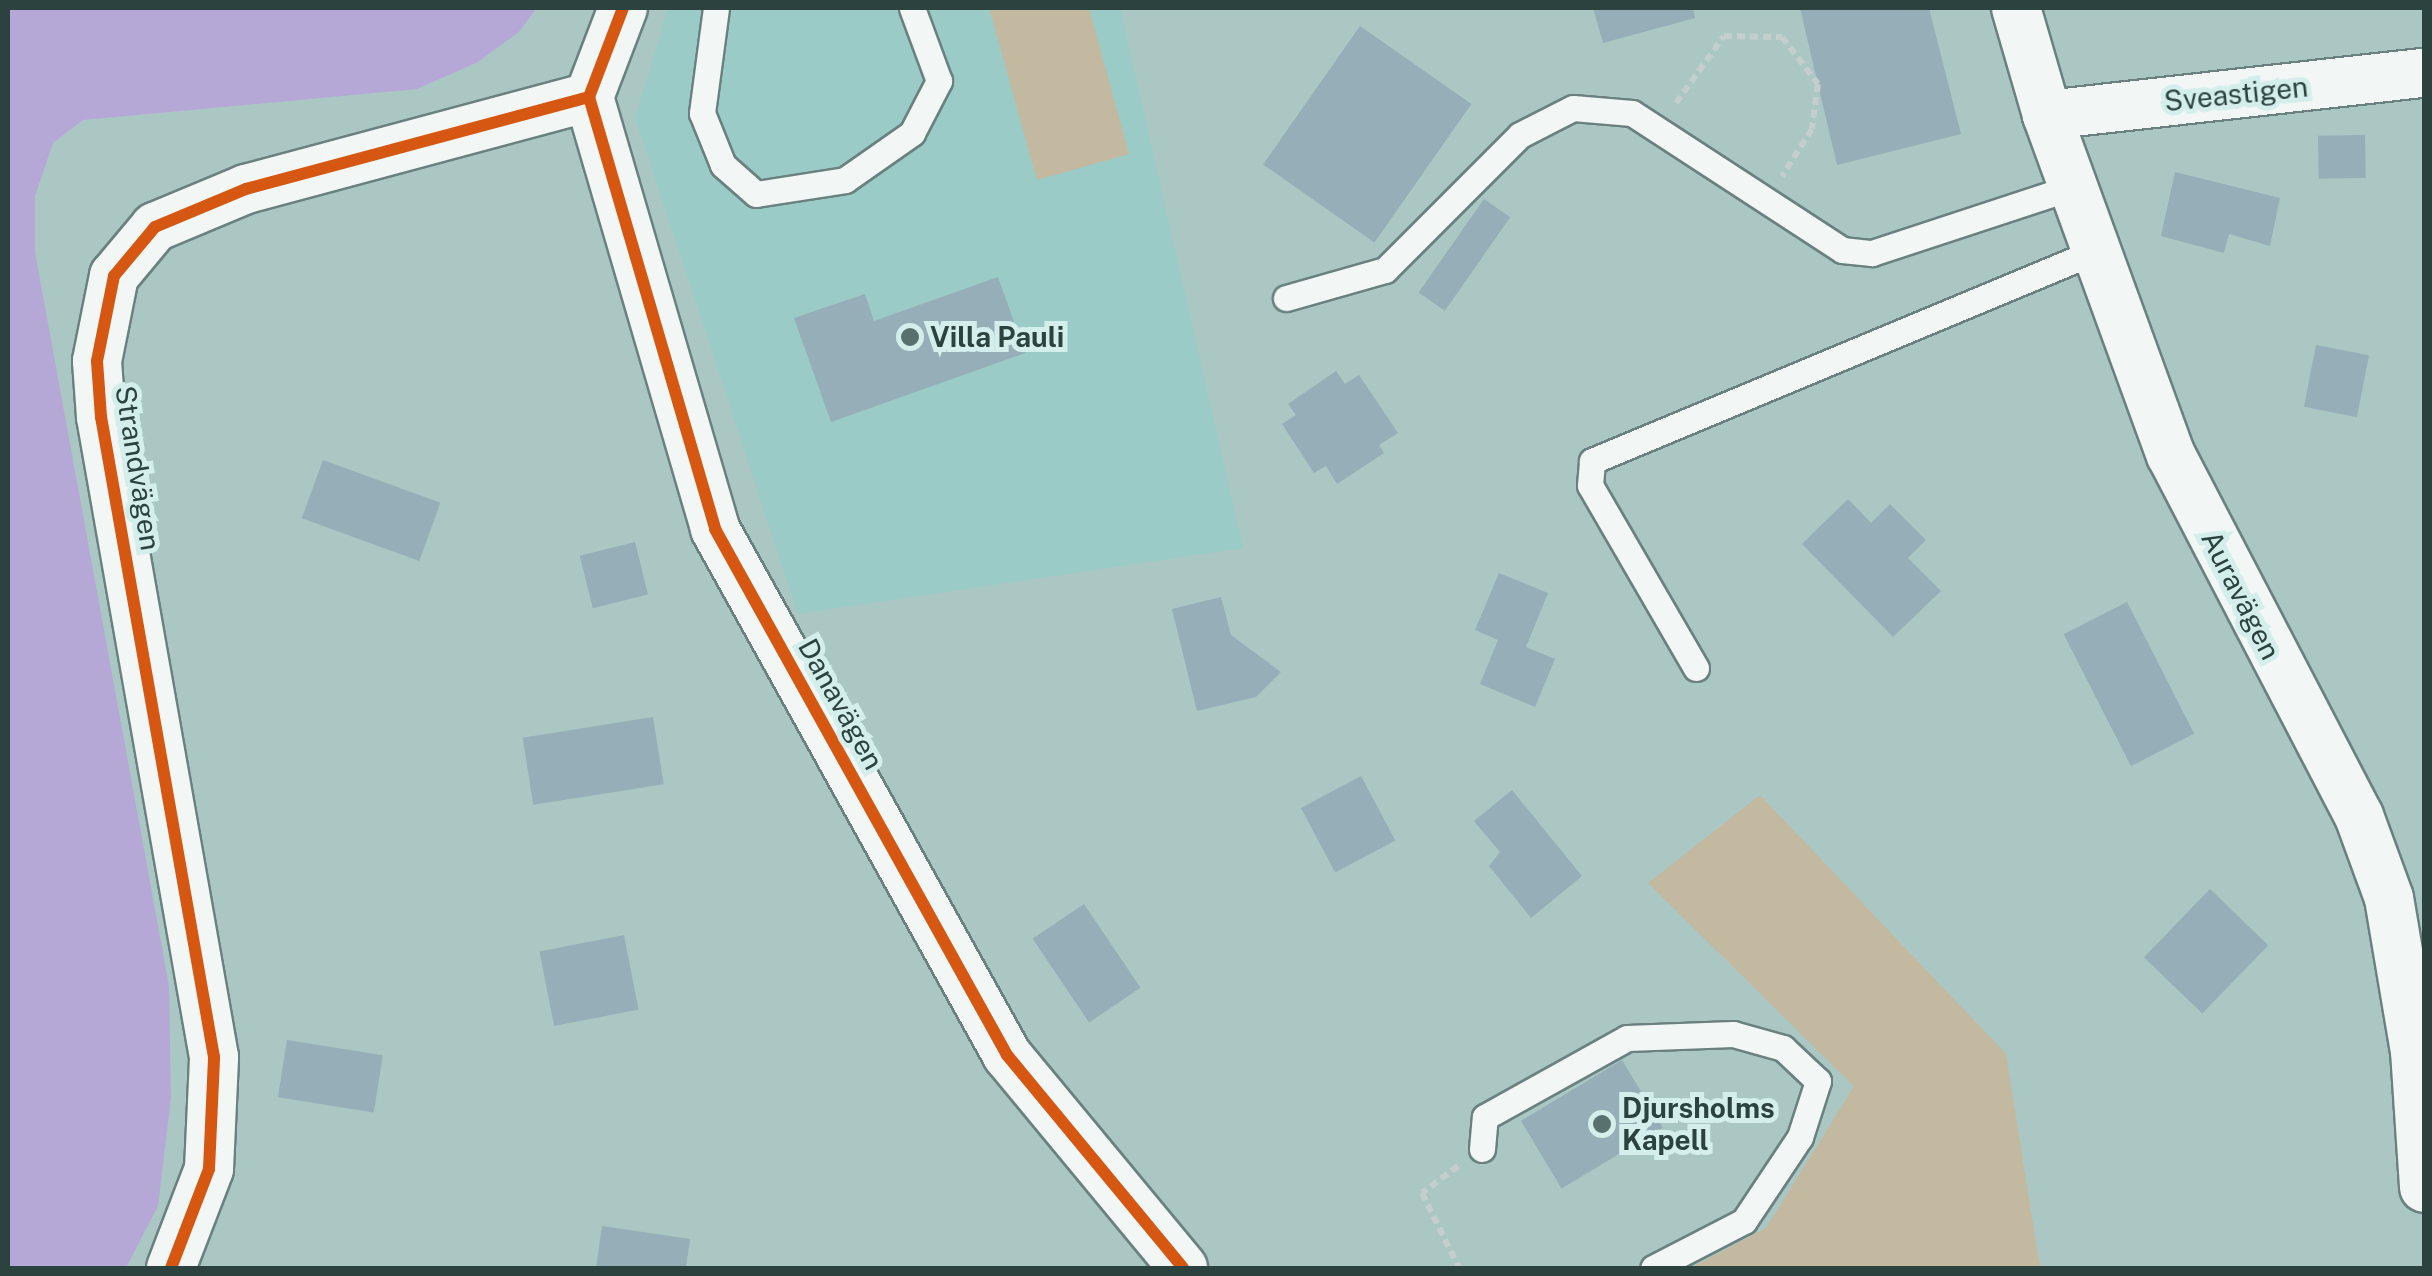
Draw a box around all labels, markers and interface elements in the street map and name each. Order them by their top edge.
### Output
street label: Sveastigen [2162,70,2310,118]
place label: Villa Pauli [930,320,1064,354]
marker: Villa Pauli [899,326,921,348]
street label: Strandvägen [108,383,168,553]
street label: Auravägen [2194,525,2288,665]
street label: Danavägen [791,633,891,775]
place label: Djursholms Kapell [1622,1091,1775,1157]
marker: Djursholms Kapell [1591,1113,1613,1135]

